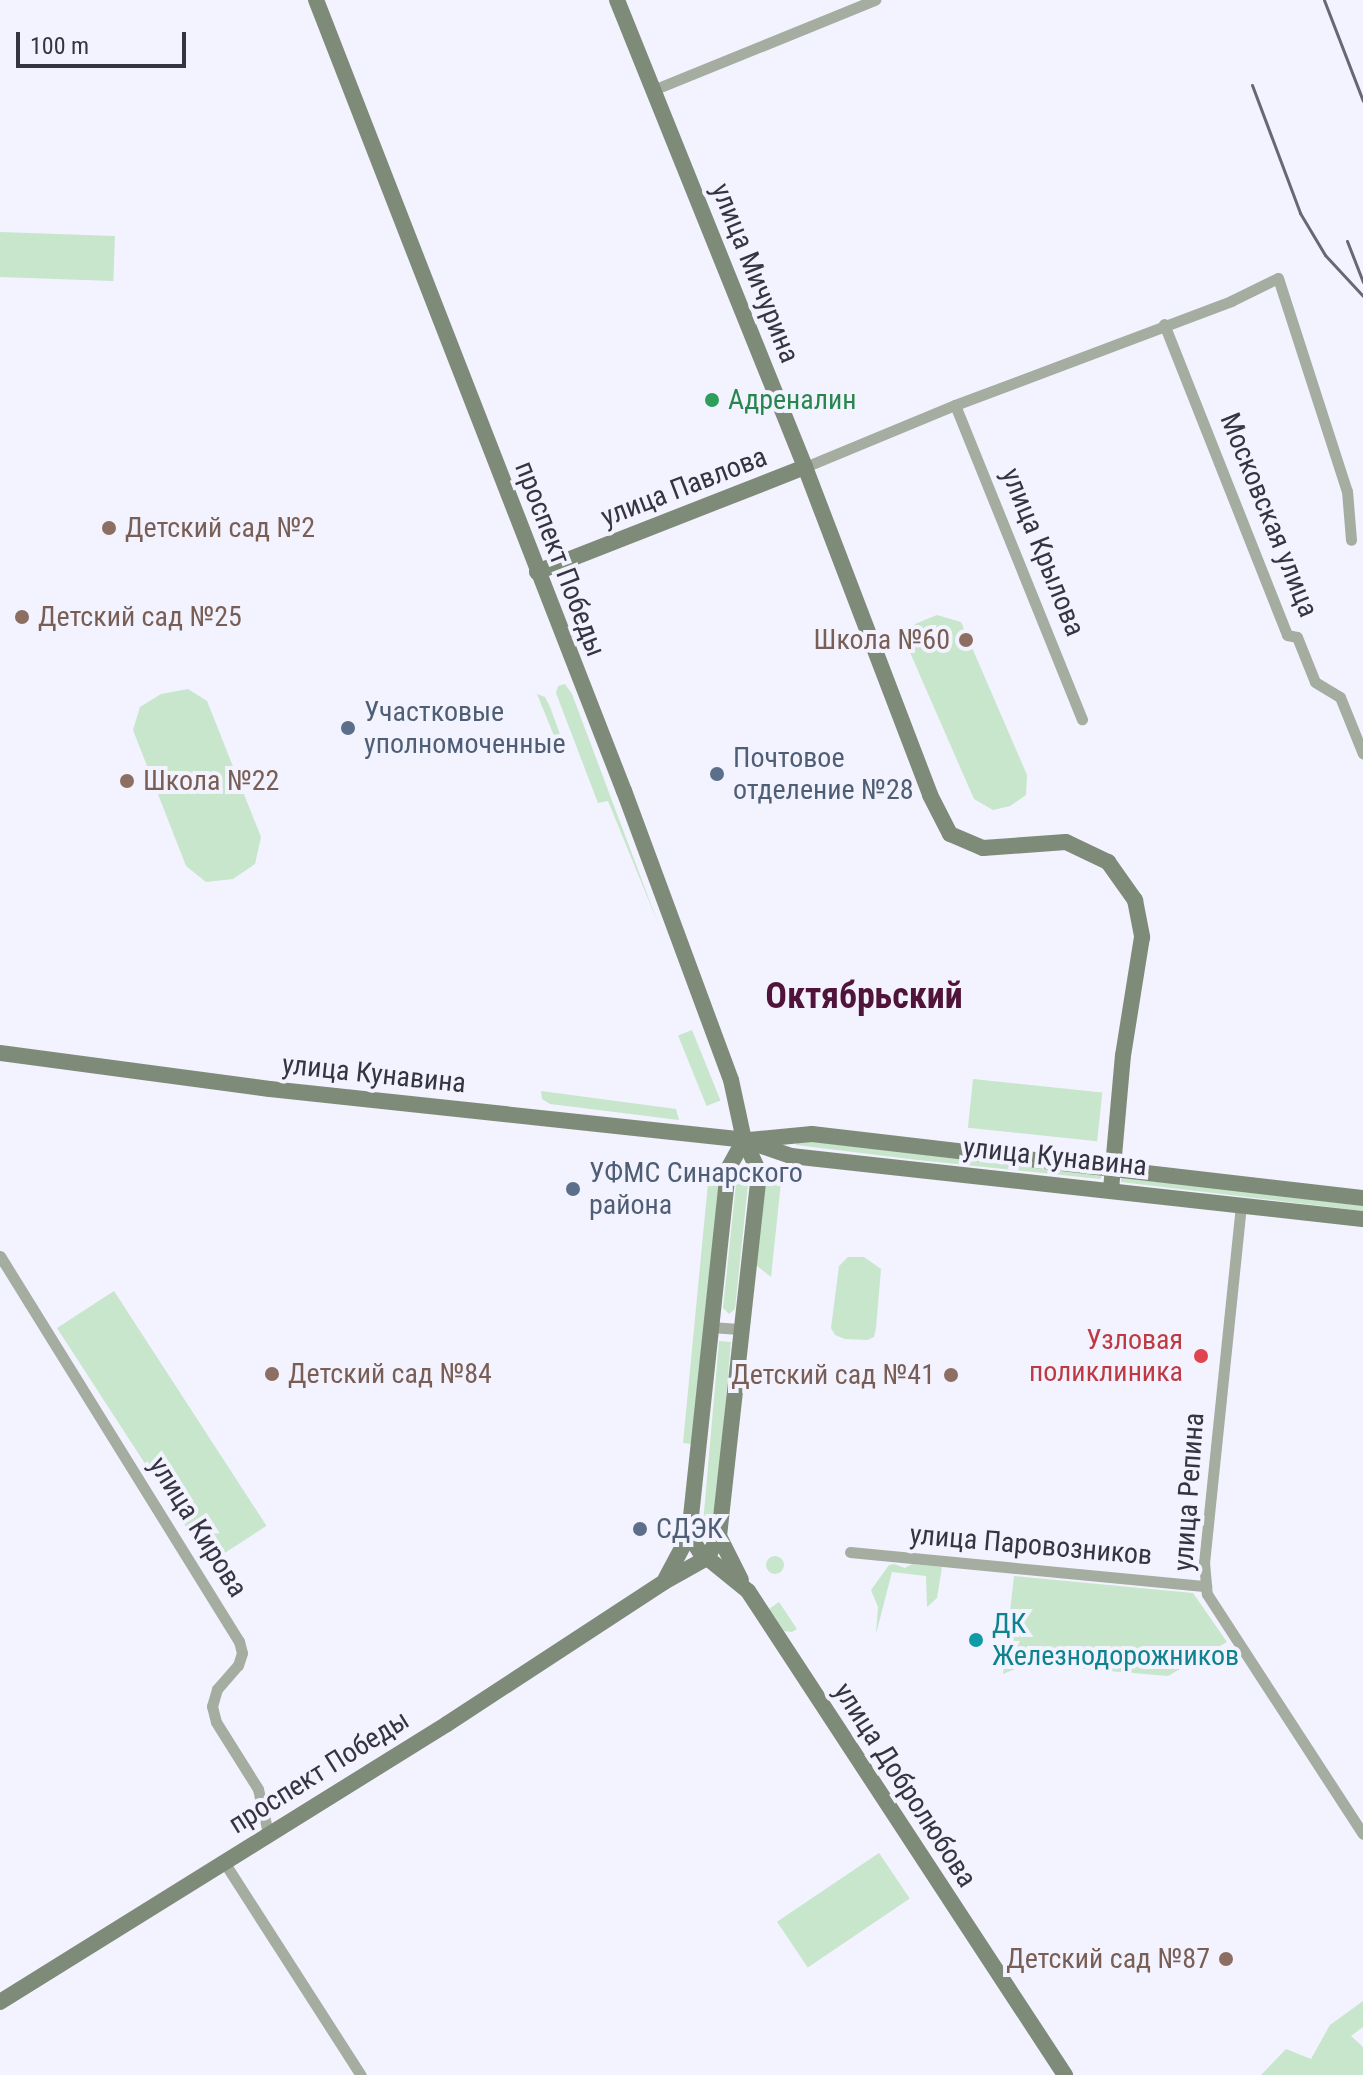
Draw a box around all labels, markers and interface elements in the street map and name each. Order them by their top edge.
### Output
scale bar [20,16,190,66]
text: 100 m [30,32,89,60]
street label: улица Мичурина [704,178,806,368]
place label: Адреналин [728,383,857,417]
marker: Адреналин [703,391,721,409]
street label: Московская улица [1213,408,1325,622]
street label: улица Павлова [596,440,772,534]
street label: проспект Победы [507,457,613,661]
street label: улица Крылова [994,463,1092,641]
place label: Детский сад №2 [125,511,315,545]
marker: Детский сад №2 [100,519,118,537]
place label: Детский сад №25 [38,600,242,634]
marker: Детский сад №25 [13,608,31,626]
place label: Школа №60 [814,623,950,657]
marker: Школа №60 [957,631,975,649]
place label: Участковые уполномоченные [364,695,566,761]
marker: Участковые уполномоченные [339,719,357,737]
place label: Почтовое отделение №28 [733,741,914,807]
place label: Школа №22 [143,764,279,798]
marker: Почтовое отделение №28 [708,765,726,783]
marker: Школа №22 [118,772,136,790]
district label: Октябрьский [765,975,963,1019]
street label: улица Кунавина [280,1048,468,1100]
street label: улица Кунавина [961,1131,1149,1183]
place label: УФМС Синарского района [589,1156,803,1222]
marker: УФМС Синарского района [564,1180,582,1198]
place label: Узловая поликлиника [1029,1323,1183,1389]
marker: Узловая поликлиника [1190,1345,1212,1367]
place label: Детский сад №84 [288,1357,492,1391]
place label: Детский сад №41 [731,1358,935,1392]
marker: Детский сад №84 [263,1365,281,1383]
marker: Детский сад №41 [942,1366,960,1384]
street label: улица Репина [1167,1412,1211,1572]
street label: улица Кирова [142,1451,254,1603]
place label: СДЭК [656,1512,723,1546]
street label: улица Паровозников [908,1518,1154,1572]
marker: СДЭК [631,1520,649,1538]
place label: ДК Железнодорожников [992,1607,1239,1673]
marker: ДК Железнодорожников [967,1631,985,1649]
street label: улица Добролюбова [826,1677,984,1893]
street label: проспект Победы [223,1703,415,1841]
place label: Детский сад №87 [1006,1942,1210,1976]
marker: Детский сад №87 [1217,1950,1235,1968]

